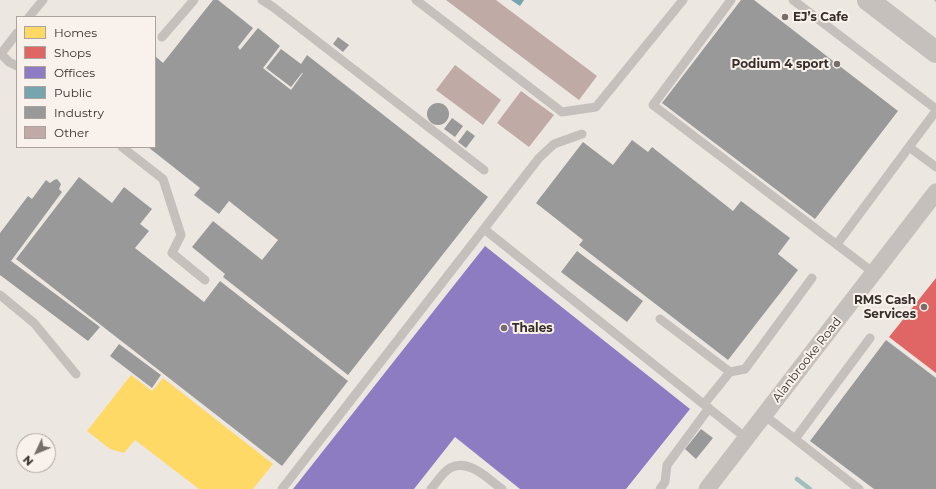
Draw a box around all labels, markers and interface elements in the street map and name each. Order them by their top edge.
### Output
place label: EJ’s Cafe [793,10,848,24]
marker: EJ’s Cafe [780,12,790,22]
legend [16,16,156,148]
text: Homes [54,25,97,40]
text: Shops [54,45,91,60]
place label: Podium 4 sport [732,57,829,71]
marker: Podium 4 sport [832,59,842,69]
text: Offices [54,65,95,80]
text: Public [54,85,92,100]
text: Industry [54,105,104,120]
text: Other [54,125,89,140]
place label: RMS Cash Services [854,293,916,321]
marker: RMS Cash Services [919,302,929,312]
street label: Alanbrooke Road [769,315,845,405]
place label: Thales [512,321,553,335]
marker: Thales [499,323,509,333]
north arrow [16,433,56,473]
text: N [20,453,36,469]

